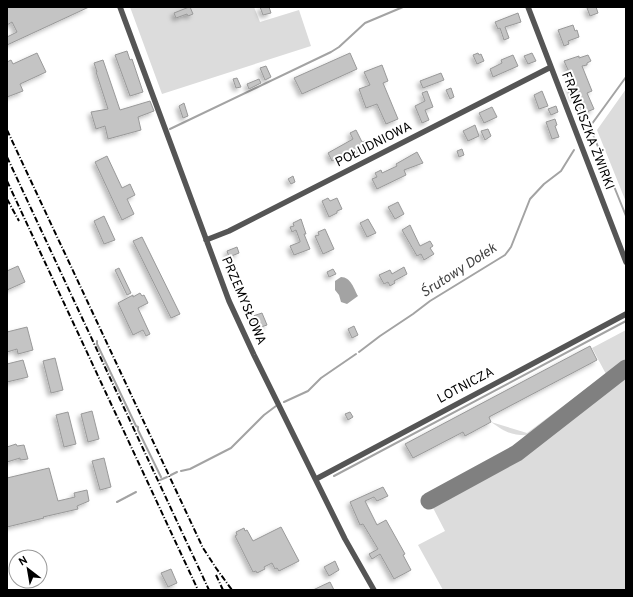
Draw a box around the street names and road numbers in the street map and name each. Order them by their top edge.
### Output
street label: FRANCISZKA ŻWIRKI [557,69,619,192]
street label: POŁUDNIOWA [333,119,415,171]
street label: PRZEMYSŁOWA [217,254,269,348]
street label: LOTNICZA [435,364,497,408]

